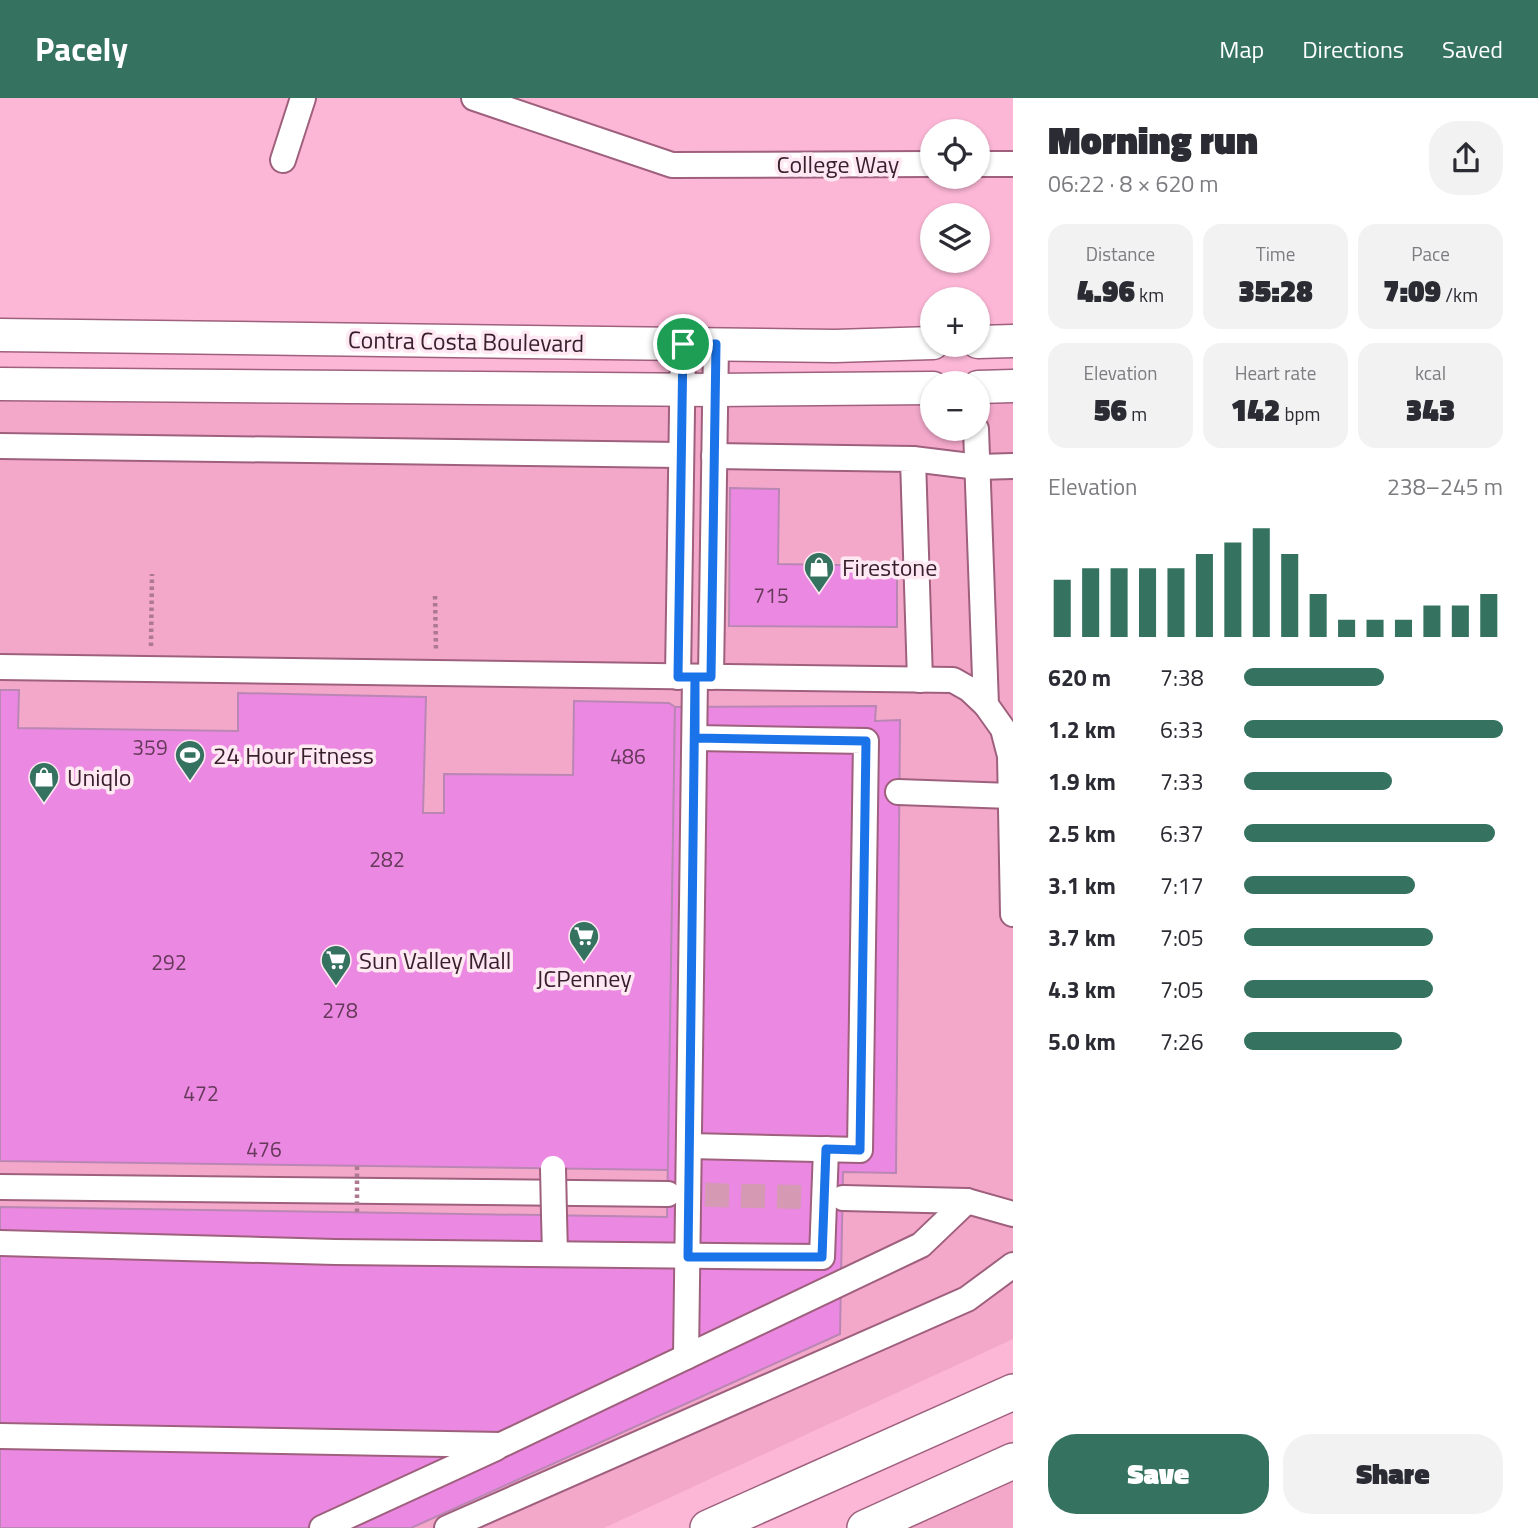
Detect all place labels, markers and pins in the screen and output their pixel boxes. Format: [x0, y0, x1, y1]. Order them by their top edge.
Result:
pin [653, 314, 713, 374]
place label: Firestone [842, 549, 937, 585]
shop icon: Firestone [802, 550, 836, 594]
place label: 24 Hour Fitness [213, 737, 374, 773]
sports icon: 24 Hour Fitness [173, 738, 207, 782]
place label: Uniqlo [67, 759, 131, 795]
shop icon: Uniqlo [27, 760, 61, 804]
supermarket icon: JCPenney [567, 919, 601, 963]
place label: Sun Valley Mall [359, 942, 511, 978]
supermarket icon: Sun Valley Mall [319, 943, 353, 987]
place label: JCPenney [536, 960, 632, 996]

